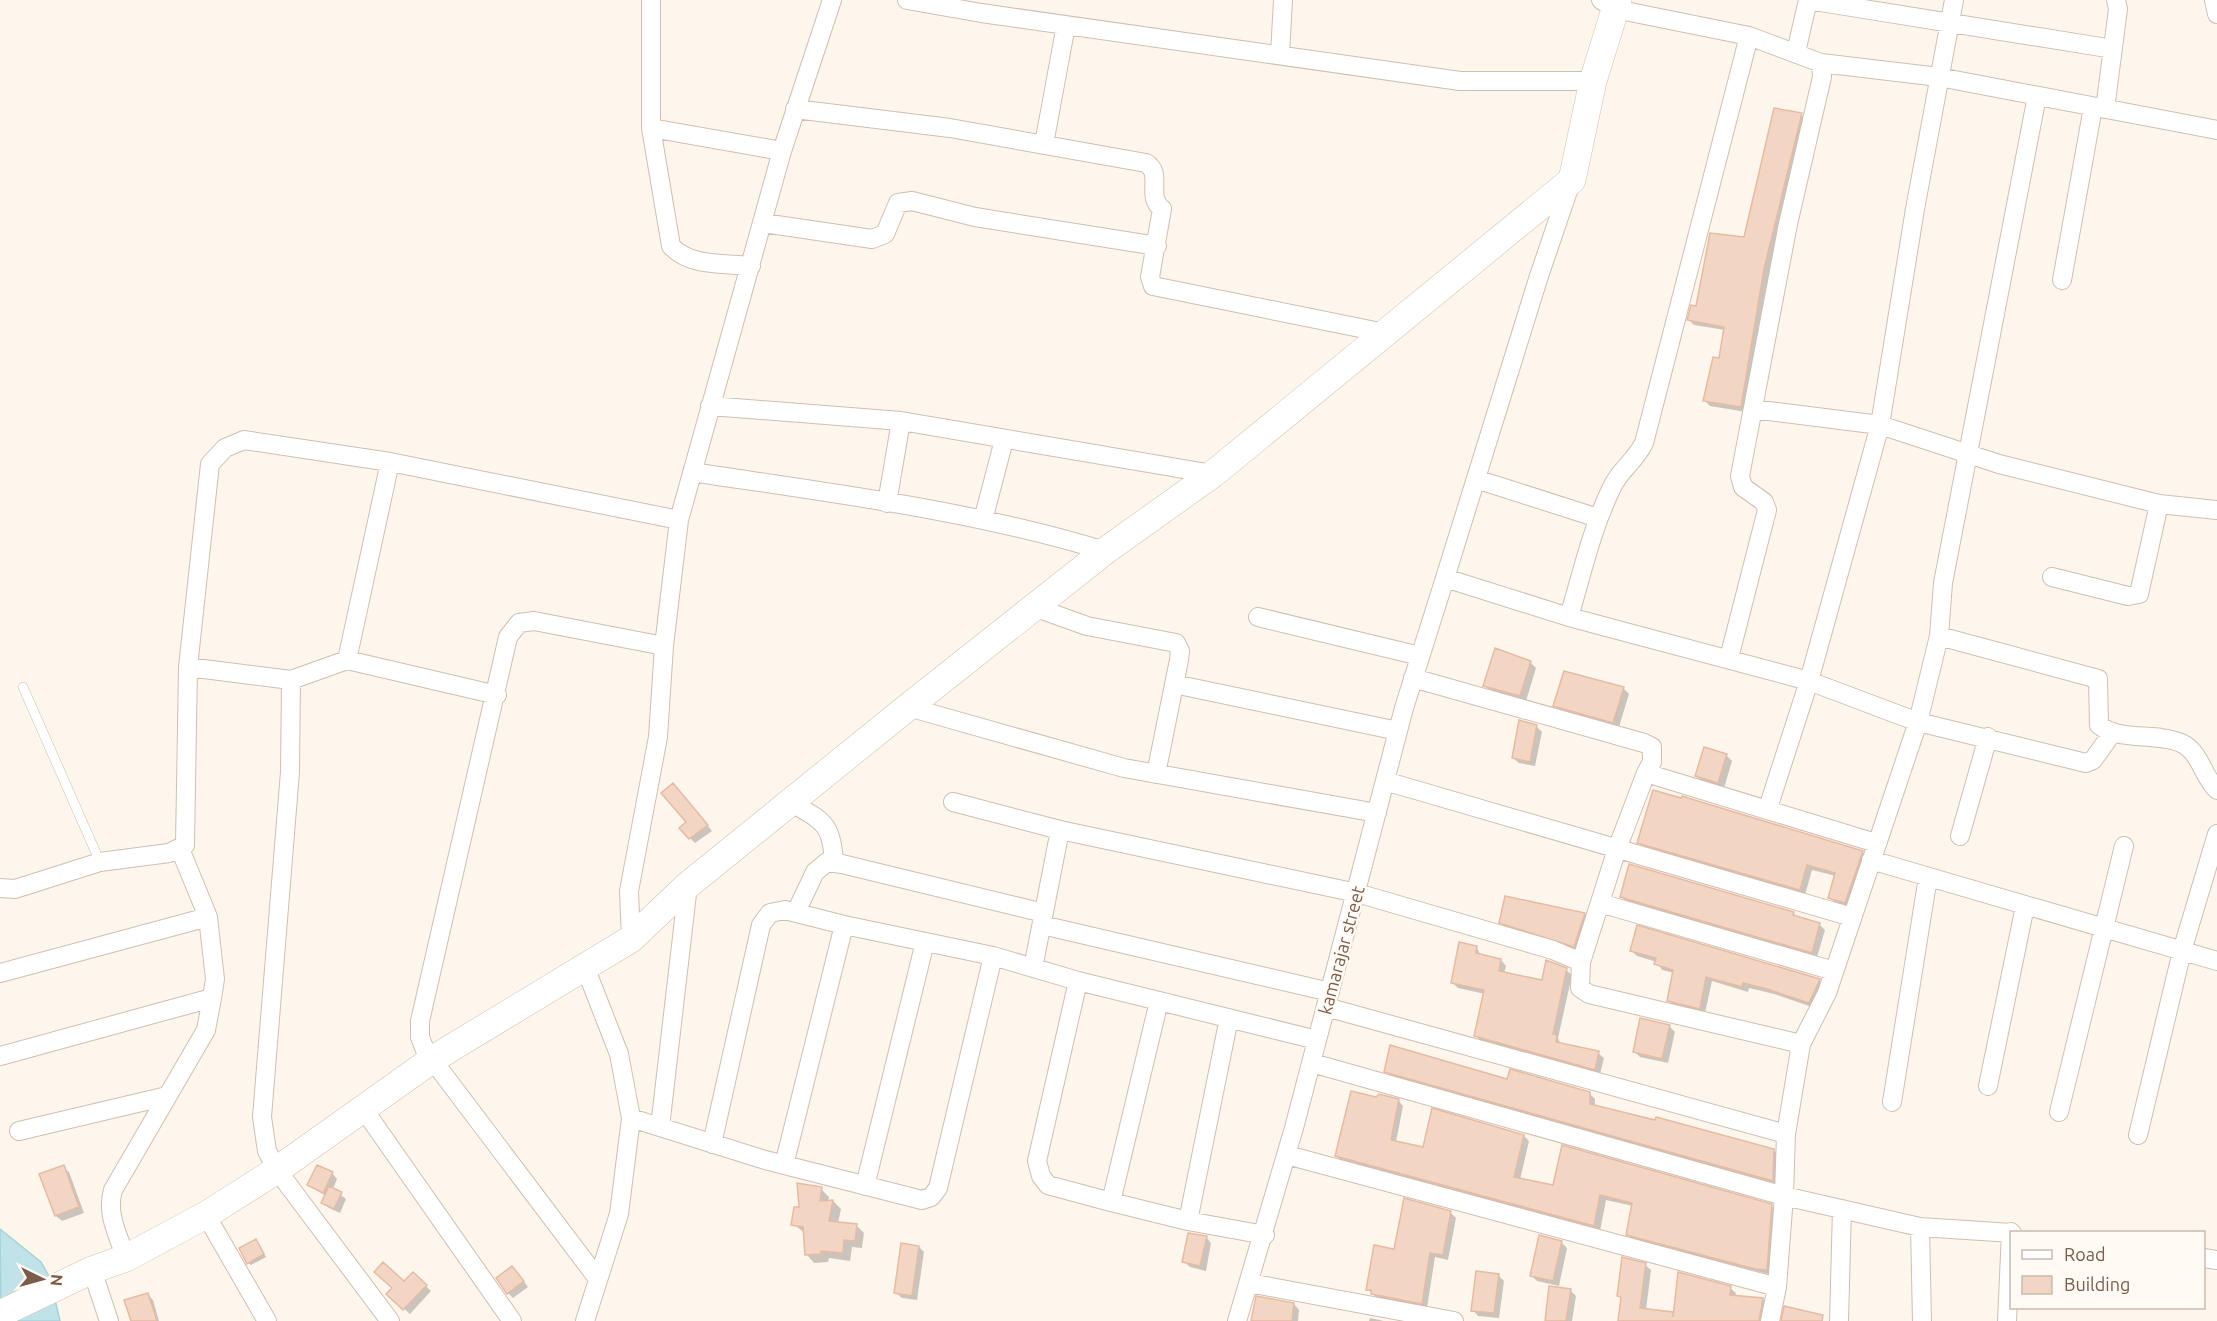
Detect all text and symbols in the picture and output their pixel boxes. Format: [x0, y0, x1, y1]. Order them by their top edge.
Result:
street label: kamarajar street [1314, 883, 1368, 1017]
legend [2010, 1231, 2205, 1309]
text: Road [2064, 1244, 2106, 1264]
north arrow [12, 1249, 72, 1309]
text: N [47, 1274, 66, 1287]
text: Building [2064, 1274, 2130, 1294]

